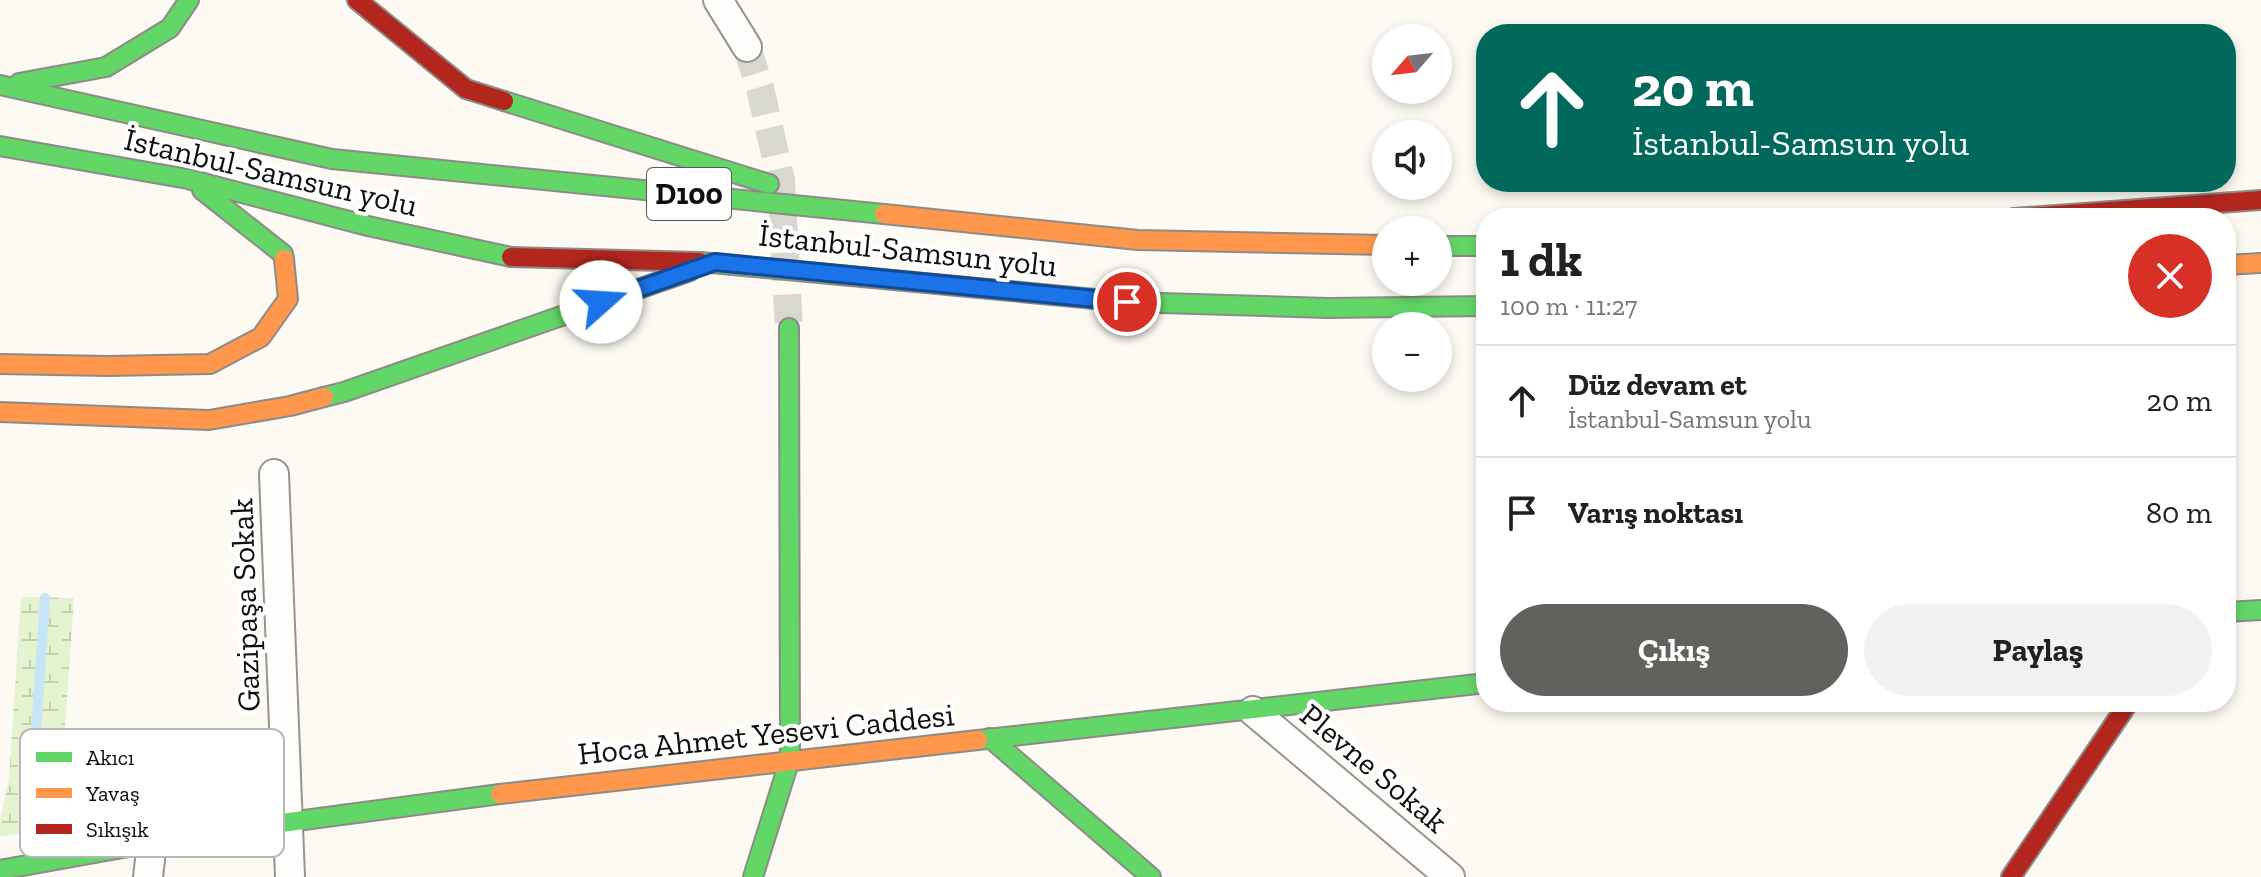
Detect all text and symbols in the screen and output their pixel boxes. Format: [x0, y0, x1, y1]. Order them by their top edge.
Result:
north arrow [1372, 24, 1452, 104]
map controls [1372, 24, 1452, 392]
text: 20 m [1632, 53, 1754, 120]
icon: ahead [1500, 56, 1604, 160]
street label: İstanbul-Samsun yolu [121, 120, 421, 224]
button: sound [1372, 120, 1452, 200]
text: İstanbul-Samsun yolu [1632, 121, 1969, 164]
road number: D100 [647, 168, 731, 220]
street label: İstanbul-Samsun yolu [757, 215, 1059, 285]
button: + [1372, 216, 1452, 296]
text: 1 dk [1500, 231, 1582, 288]
button: close [2128, 234, 2212, 318]
position arrow [559, 260, 643, 344]
pin [1093, 268, 1161, 336]
icon: arrive [1105, 280, 1149, 324]
text: 100 m · 11:27 [1500, 290, 1637, 322]
button: − [1372, 312, 1452, 392]
text: Düz devam et [1568, 367, 1747, 403]
icon: ahead [1500, 379, 1544, 423]
text: 20 m [2147, 383, 2212, 419]
text: İstanbul-Samsun yolu [1568, 403, 1812, 435]
icon: arrive [1500, 491, 1544, 535]
text: Varış noktası [1568, 495, 1743, 531]
text: 80 m [2146, 495, 2212, 531]
street label: Gazipaşa Sokak [222, 497, 268, 712]
button: Çıkış [1500, 604, 1848, 696]
button: Paylaş [1864, 604, 2212, 696]
street label: Hoca Ahmet Yesevi Caddesi [576, 695, 956, 773]
street label: Plevne Sokak [1293, 695, 1456, 841]
legend [20, 729, 284, 857]
text: Akıcı [86, 744, 134, 771]
text: Yavaş [85, 780, 140, 807]
text: Sıkışık [86, 816, 149, 843]

